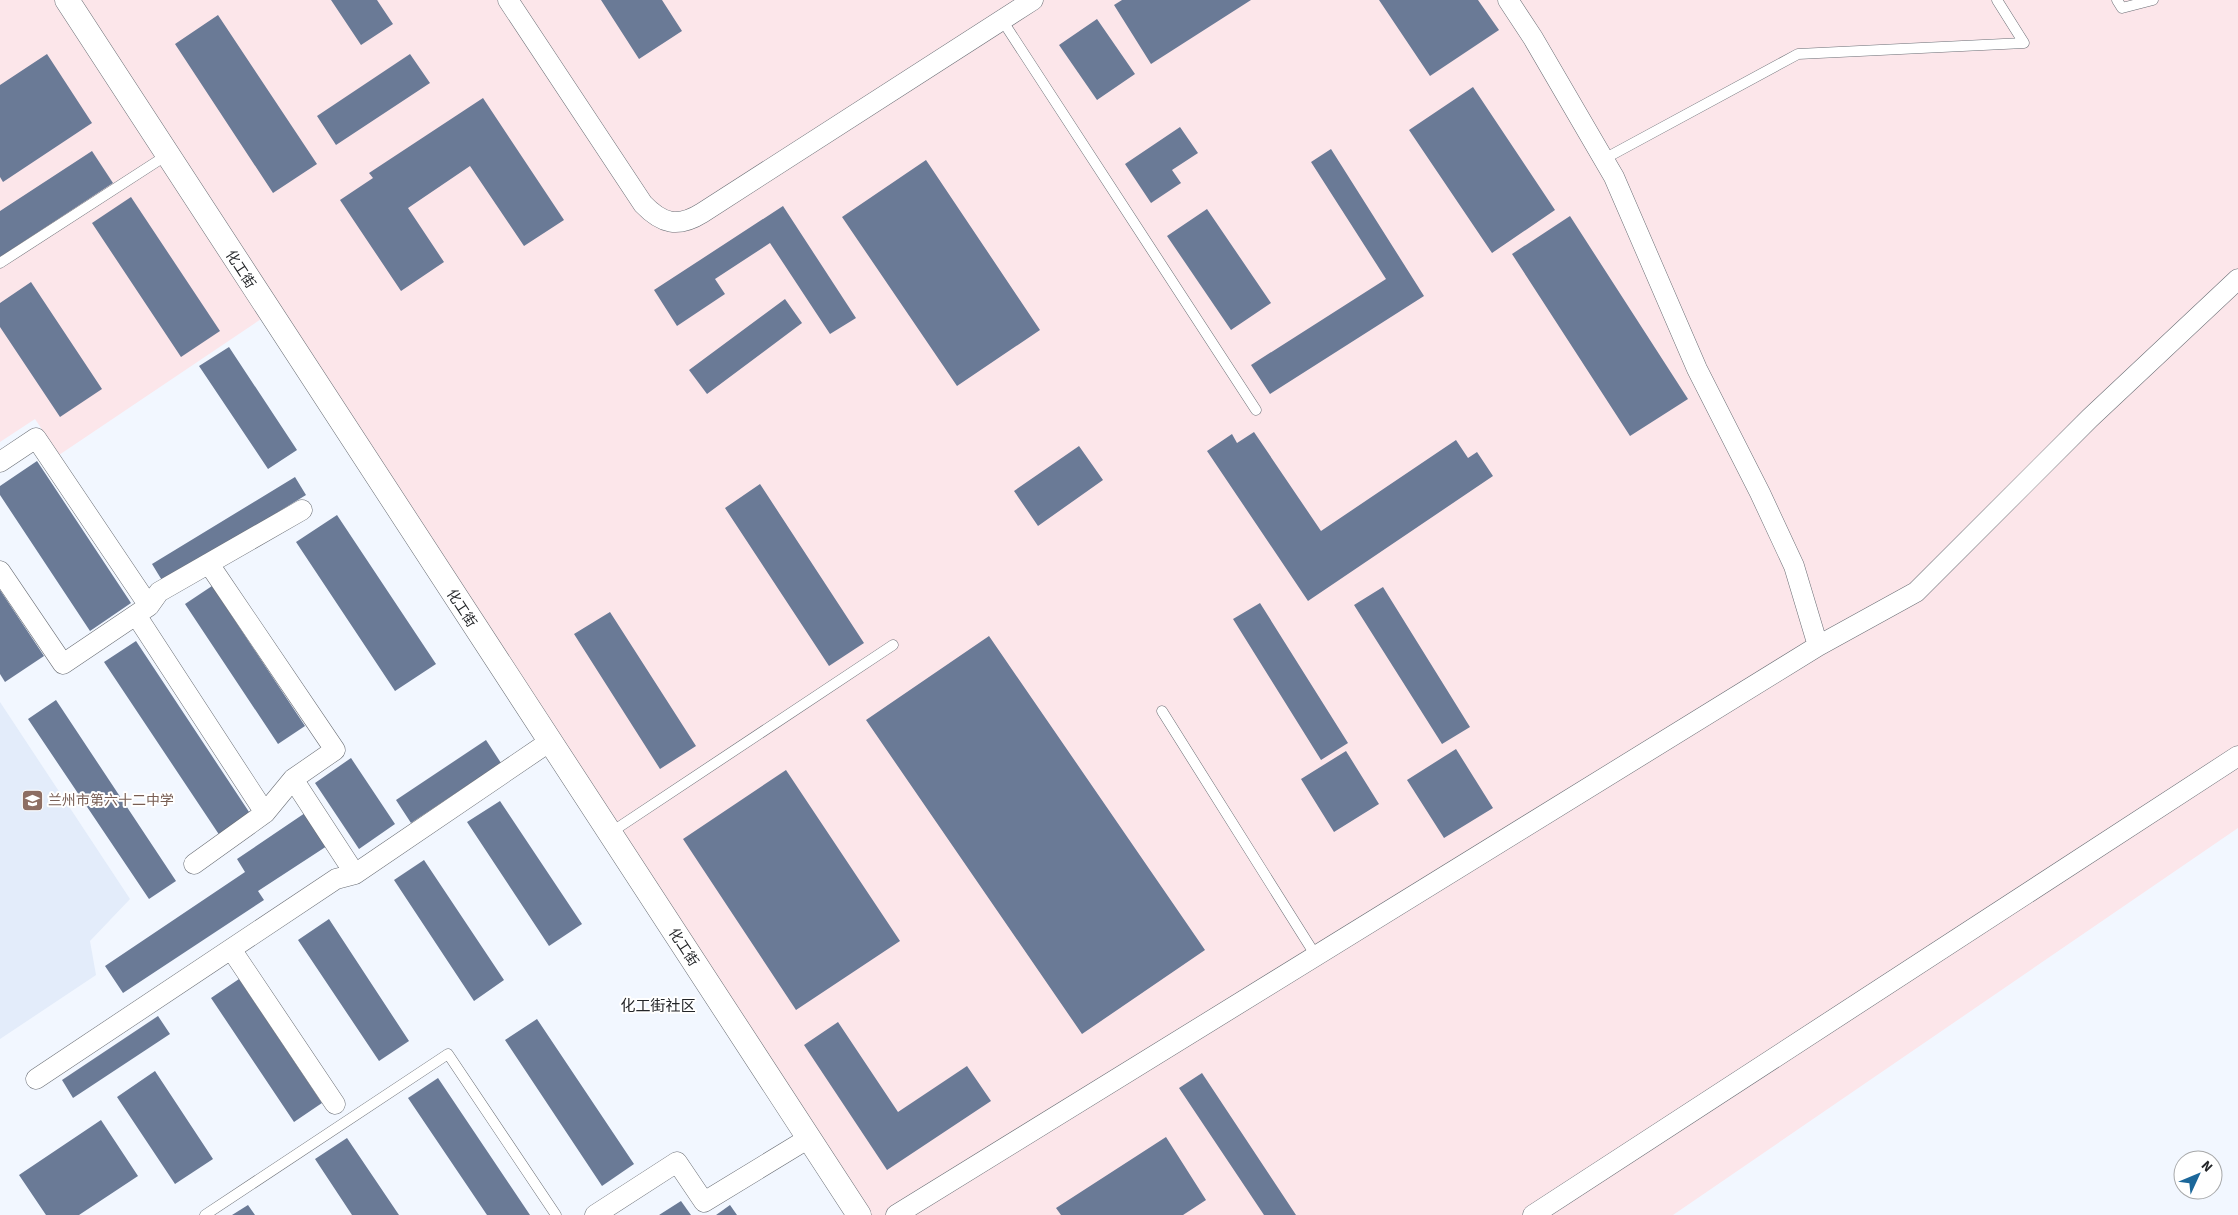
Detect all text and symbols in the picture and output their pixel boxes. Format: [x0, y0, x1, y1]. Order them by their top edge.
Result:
street label: 化工街 [220, 246, 260, 293]
street label: 化工街 [441, 585, 481, 632]
school or university icon: 兰州市第六十二中学 [20, 788, 44, 812]
place label: 兰州市第六十二中学 [48, 791, 174, 811]
street label: 化工街 [663, 924, 703, 971]
district label: 化工街社区 [620, 996, 696, 1017]
north arrow [2173, 1150, 2223, 1200]
text: N [2196, 1156, 2217, 1177]

